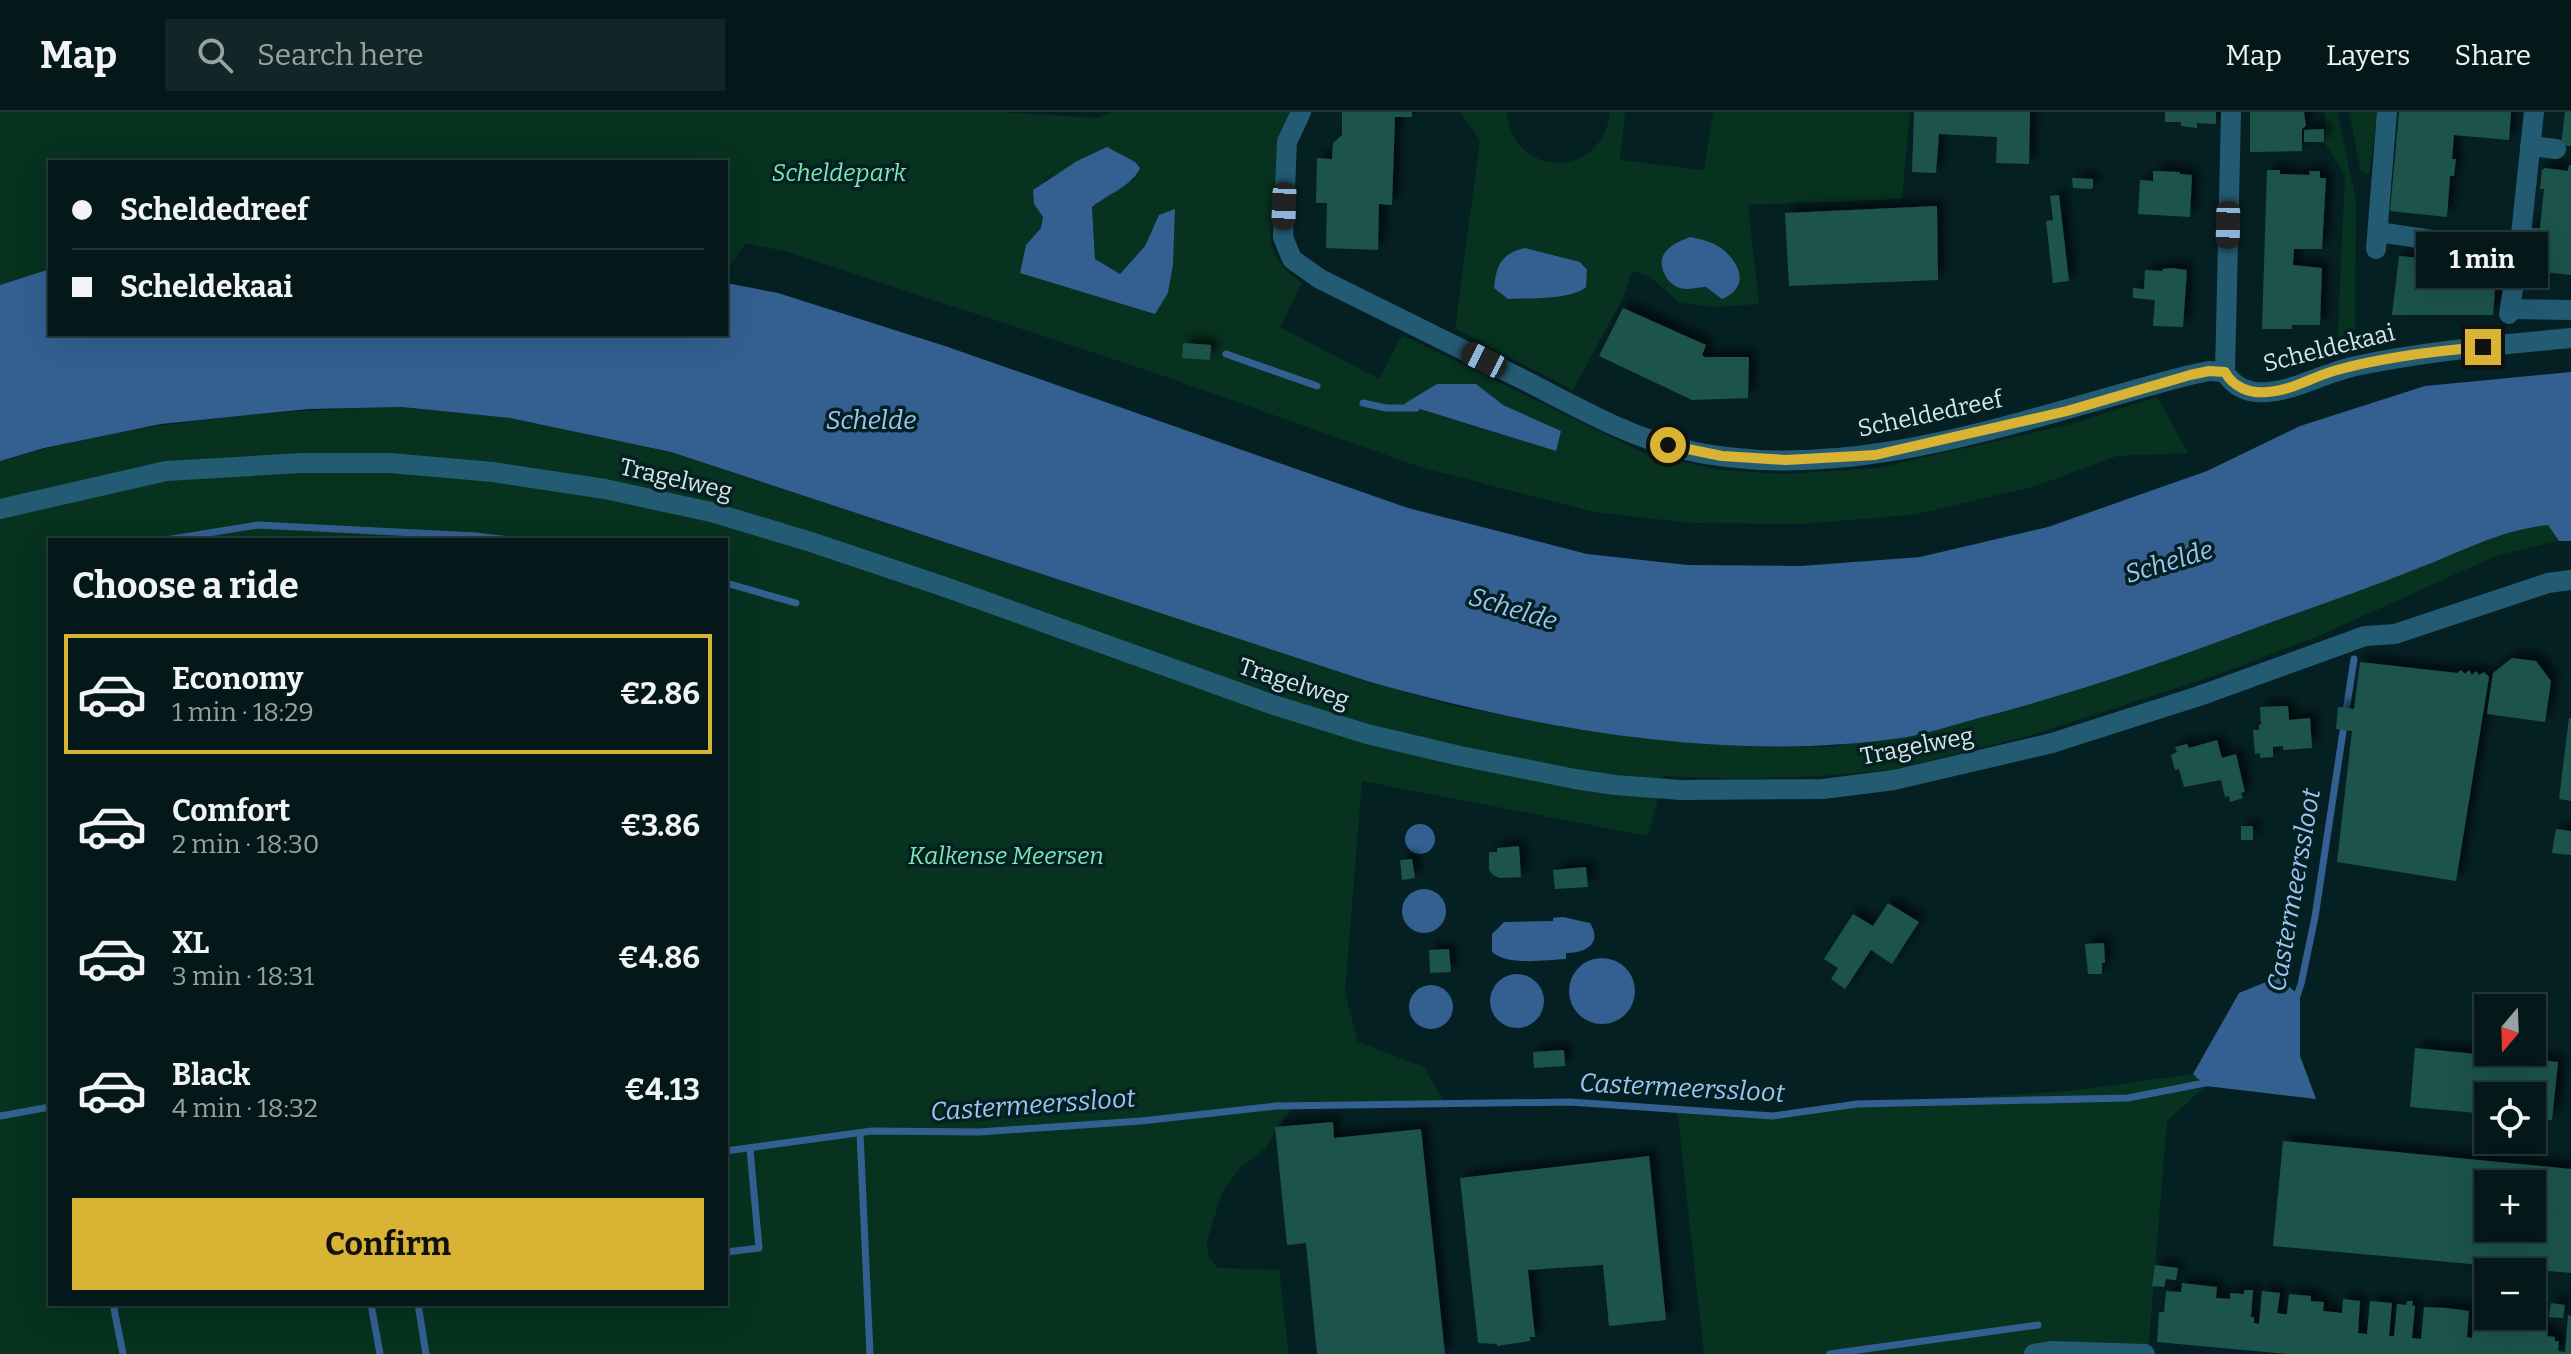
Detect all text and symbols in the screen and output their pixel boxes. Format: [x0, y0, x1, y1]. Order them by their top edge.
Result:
search box [165, 19, 725, 91]
text: Map [40, 32, 117, 78]
icon: search [193, 33, 237, 77]
text: Search here [257, 37, 424, 73]
text: Map [2225, 39, 2282, 72]
text: Layers [2326, 39, 2410, 72]
text: Share [2454, 39, 2531, 72]
park label: Scheldepark [772, 159, 907, 187]
car [1271, 182, 1297, 230]
text: Scheldedreef [120, 192, 308, 228]
car [2216, 201, 2240, 249]
callout: 1 min [2417, 231, 2549, 287]
text: 1 min [2449, 244, 2515, 275]
text: Scheldekaai [120, 269, 293, 305]
street label: Scheldekaai [2260, 318, 2398, 378]
route end [2465, 329, 2501, 365]
car [1457, 338, 1511, 382]
street label: Scheldedreef [1855, 385, 2006, 443]
water label: Schelde [826, 405, 916, 436]
route start [1650, 427, 1686, 463]
street label: Tragelweg [617, 452, 735, 506]
water label: Schelde [2121, 534, 2217, 590]
text: Choose a ride [72, 564, 299, 608]
water label: Schelde [1465, 581, 1561, 637]
street label: Tragelweg [1235, 652, 1353, 714]
icon: car [76, 658, 148, 730]
text: Economy [172, 661, 303, 697]
text: €2.86 [620, 676, 700, 712]
text: 1 min · 18:29 [172, 697, 314, 728]
street label: Tragelweg [1858, 721, 1976, 771]
water label: Castermeerssloot [2261, 785, 2327, 994]
icon: car [76, 790, 148, 862]
text: Comfort [172, 793, 290, 829]
text: €3.86 [620, 808, 700, 844]
text: 2 min · 18:30 [172, 829, 319, 860]
park label: Kalkense Meersen [908, 842, 1104, 870]
icon: car [76, 922, 148, 994]
text: XL [172, 925, 209, 961]
text: €4.86 [618, 940, 700, 976]
text: 3 min · 18:31 [172, 961, 314, 992]
north arrow [2474, 994, 2546, 1066]
map controls [2474, 994, 2546, 1330]
icon: car [76, 1054, 148, 1126]
text: Black [172, 1057, 250, 1093]
water label: Castermeerssloot [1579, 1067, 1786, 1109]
text: €4.13 [624, 1072, 700, 1108]
water label: Castermeerssloot [929, 1082, 1137, 1128]
button: locate [2474, 1082, 2546, 1154]
text: 4 min · 18:32 [172, 1093, 318, 1124]
button: + [2474, 1170, 2546, 1242]
button: Confirm [72, 1198, 704, 1290]
button: − [2474, 1258, 2546, 1330]

